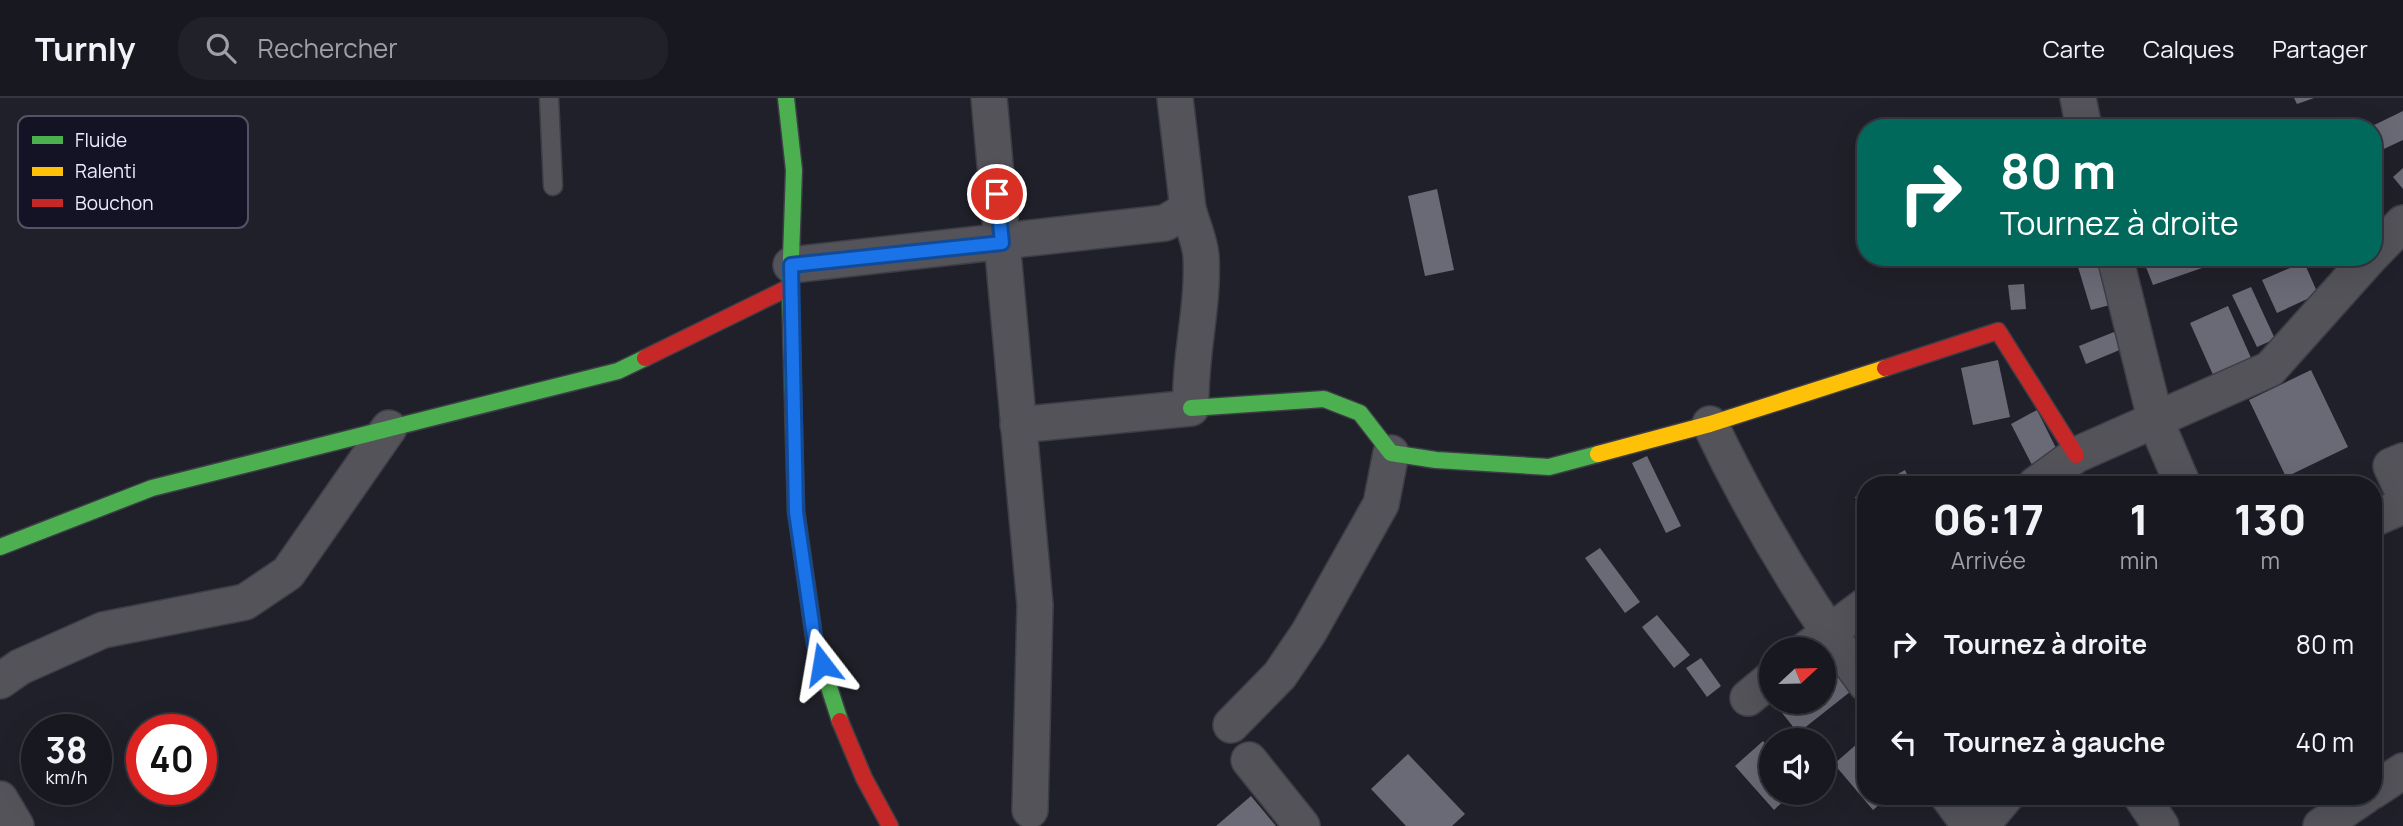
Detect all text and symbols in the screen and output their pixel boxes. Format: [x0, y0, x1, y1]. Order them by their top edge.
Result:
search box [178, 17, 668, 80]
text: Turnly [35, 26, 136, 71]
icon: search [202, 29, 240, 67]
text: Rechercher [258, 30, 398, 66]
text: Carte [2043, 32, 2105, 65]
text: Calques [2143, 32, 2234, 65]
text: Partager [2272, 32, 2368, 65]
legend [18, 116, 248, 228]
text: Fluide [75, 127, 127, 153]
text: 80 m [2000, 137, 2116, 204]
icon: right [1885, 147, 1976, 238]
text: Ralenti [75, 158, 136, 184]
pin [967, 164, 1027, 224]
icon: arrive [978, 175, 1016, 213]
text: Bouchon [75, 190, 154, 216]
text: Tournez à droite [2000, 201, 2239, 245]
text: 06:17 [1933, 490, 2044, 548]
text: 1 [2130, 490, 2149, 548]
text: 130 [2234, 490, 2306, 548]
text: Arrivée [1951, 544, 2026, 576]
text: min [2120, 544, 2158, 576]
text: m [2260, 544, 2280, 576]
icon: right [1885, 625, 1923, 663]
text: Tournez à droite [1944, 626, 2147, 662]
text: 80 m [2296, 626, 2354, 662]
position arrow [785, 627, 859, 701]
north arrow [1759, 637, 1836, 714]
map controls [1759, 637, 1836, 805]
speed limit sign: 40 [126, 714, 217, 805]
icon: left [1885, 723, 1923, 761]
text: Tournez à gauche [1944, 724, 2165, 760]
text: 40 m [2296, 724, 2354, 760]
text: 38 [46, 726, 87, 774]
button: sound [1759, 728, 1836, 805]
text: km/h [46, 765, 87, 789]

